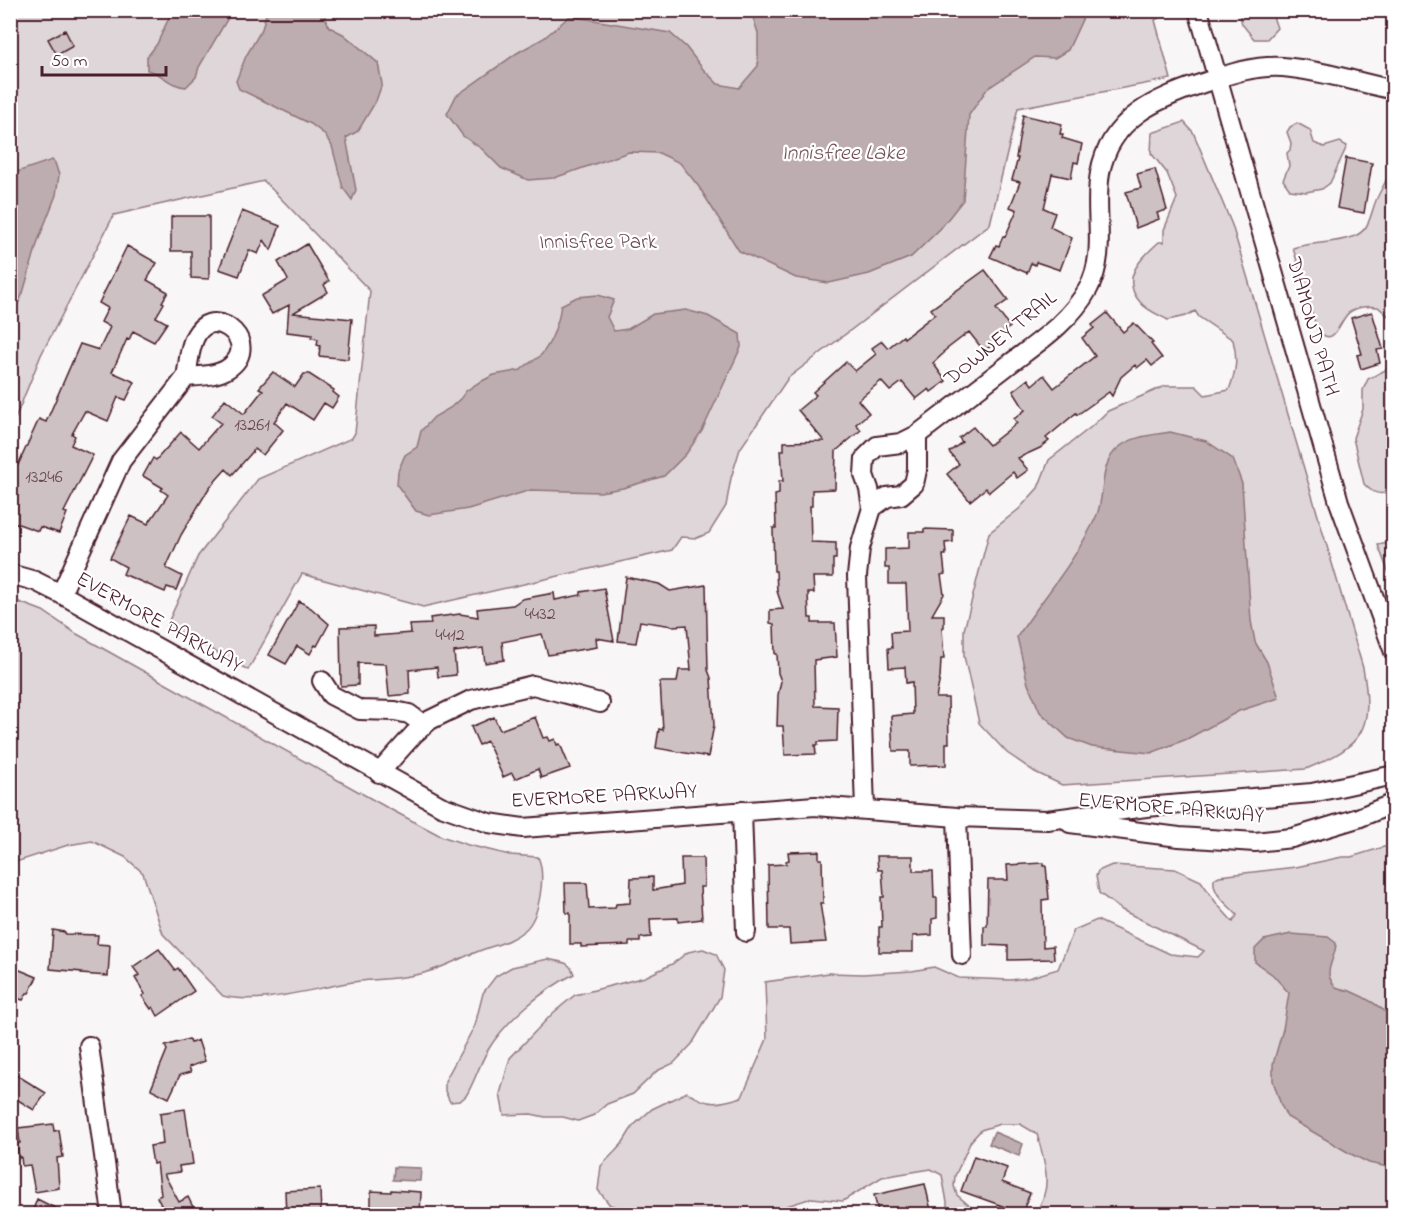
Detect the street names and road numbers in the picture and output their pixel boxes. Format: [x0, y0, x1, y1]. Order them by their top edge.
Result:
street label: DIAMOND PATH [1278, 253, 1346, 400]
street label: DOWNEY TRAIL [938, 284, 1064, 394]
street label: EVERMORE PARKWAY [70, 565, 248, 681]
street label: EVERMORE PARKWAY [510, 777, 698, 817]
street label: EVERMORE PARKWAY [1077, 786, 1265, 832]

